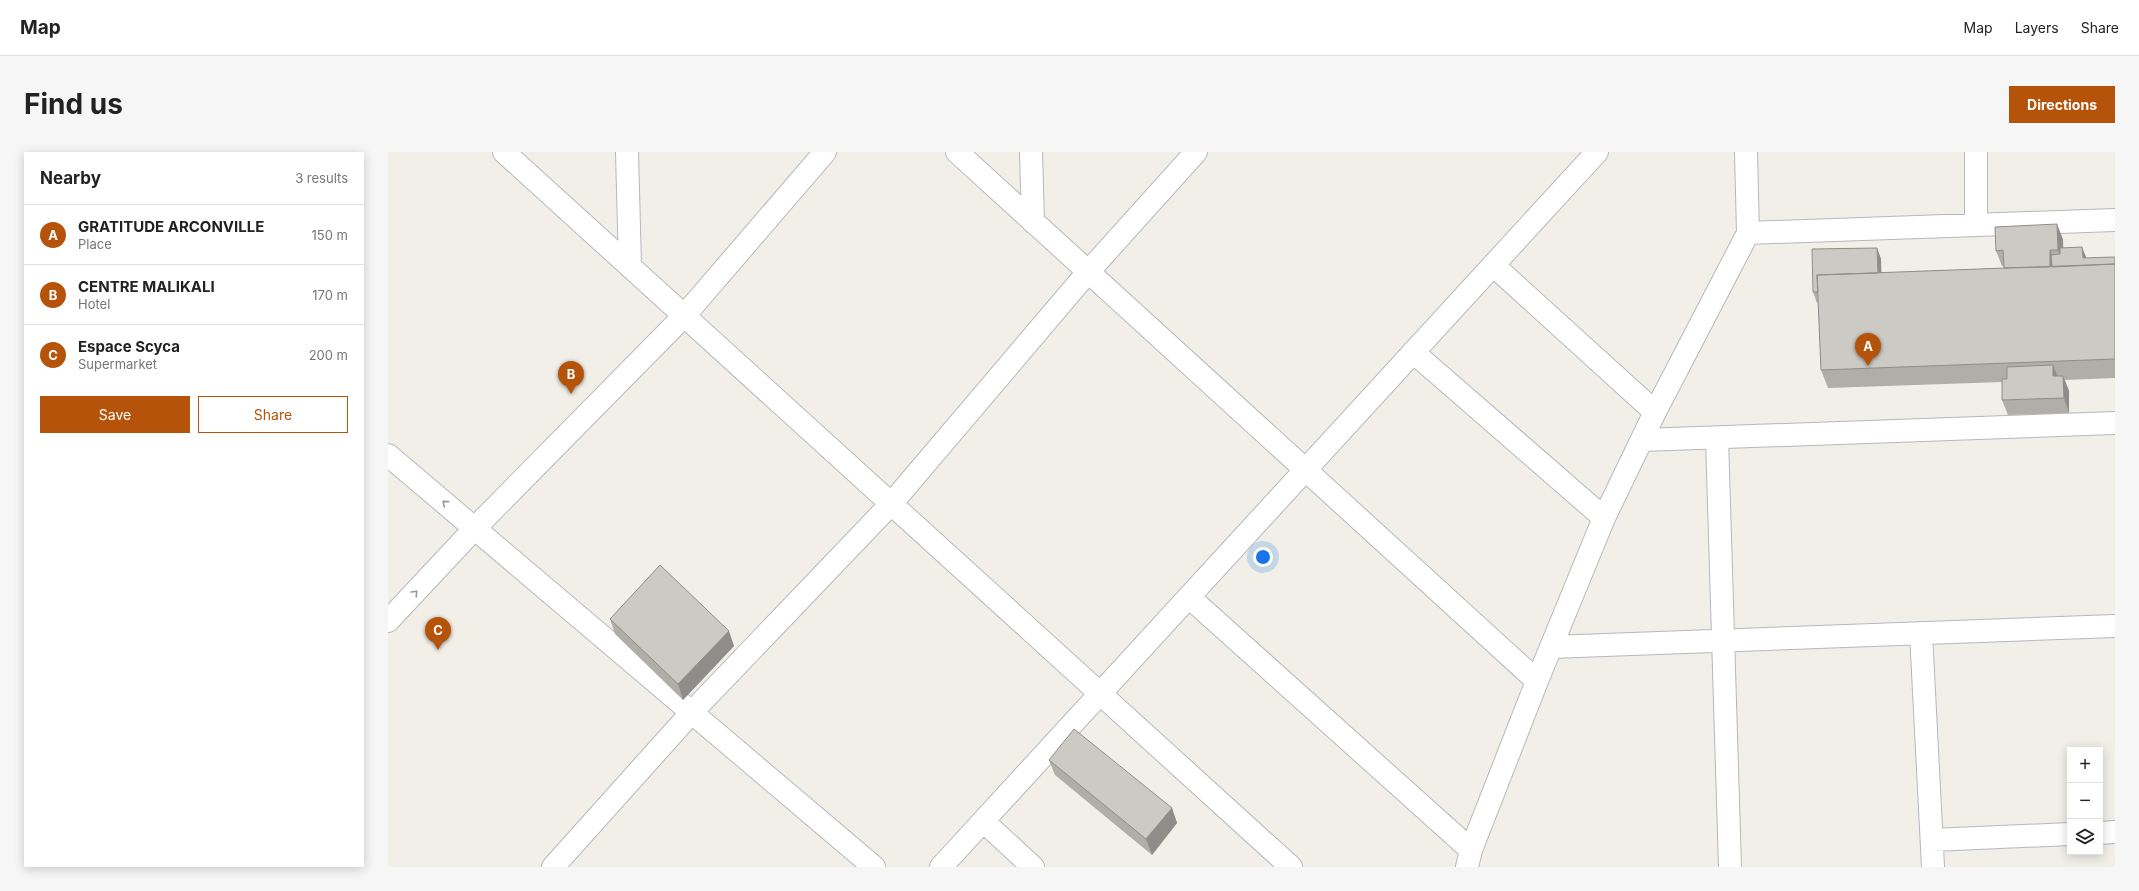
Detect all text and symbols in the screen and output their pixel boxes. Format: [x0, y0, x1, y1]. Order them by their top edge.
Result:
text: Map [20, 16, 61, 39]
text: Map [1964, 19, 1993, 36]
text: Layers [2015, 19, 2059, 36]
text: Share [2081, 19, 2119, 36]
button: Directions [2009, 86, 2115, 123]
text: Find us [24, 87, 123, 121]
text: Nearby [40, 168, 101, 188]
text: 3 results [295, 170, 348, 186]
text: GRATITUDE ARCONVILLE [78, 217, 264, 236]
text: A [48, 227, 58, 243]
text: 150 m [312, 227, 348, 243]
text: Place [78, 236, 112, 252]
text: CENTRE MALIKALI [78, 277, 215, 296]
text: B [49, 287, 57, 303]
text: 170 m [312, 287, 348, 303]
text: Hotel [78, 296, 110, 312]
pin: A [1855, 333, 1881, 366]
text: Espace Scyca [78, 337, 180, 356]
text: C [48, 347, 58, 363]
text: 200 m [309, 347, 348, 363]
text: Supermarket [78, 356, 157, 372]
pin: B [558, 361, 584, 394]
button: Save [40, 396, 190, 433]
button: Share [198, 396, 348, 433]
one-way arrow [443, 501, 450, 508]
your location [1253, 547, 1273, 567]
one-way arrow [410, 590, 417, 598]
pin: C [425, 617, 451, 650]
map controls [2067, 747, 2103, 855]
button: + [2067, 747, 2103, 783]
button: − [2067, 783, 2103, 819]
button: layers [2067, 819, 2103, 855]

